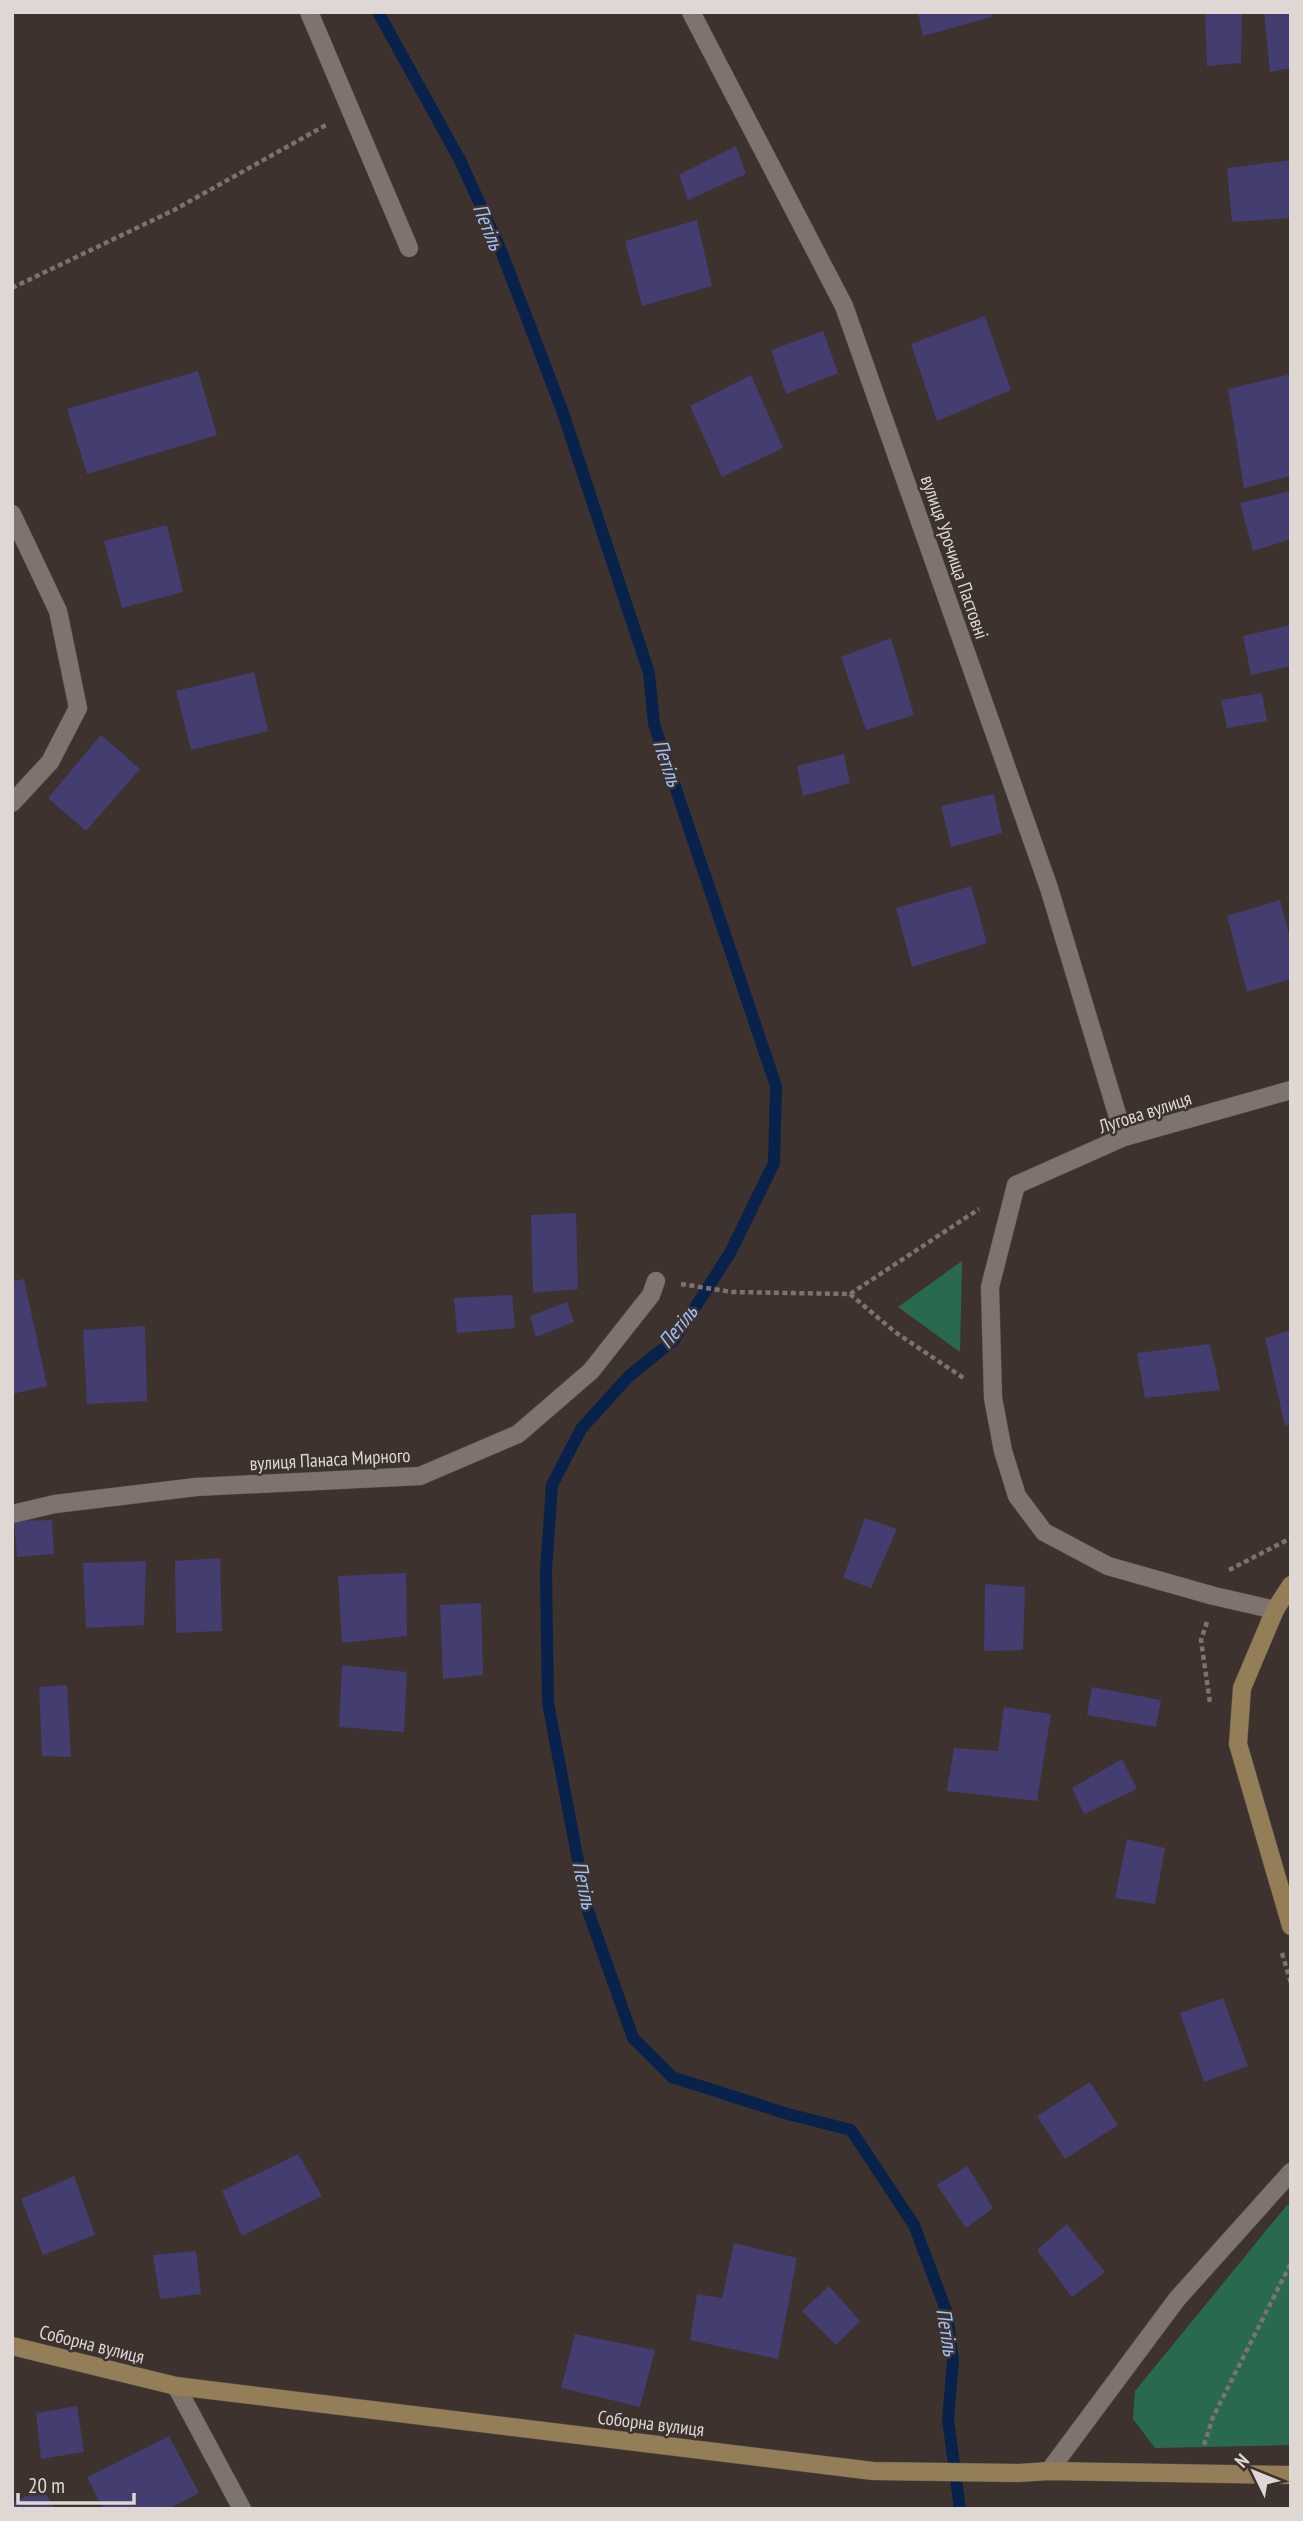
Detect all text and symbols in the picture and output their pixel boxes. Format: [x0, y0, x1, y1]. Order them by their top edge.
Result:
water label: Петіль [467, 200, 510, 255]
street label: вулиця Урочища Пастовні [916, 472, 994, 642]
water label: Петіль [647, 736, 688, 791]
street label: Лугова вулиця [1095, 1086, 1194, 1139]
water label: Петіль [652, 1299, 704, 1354]
street label: вулиця Панаса Мирного [249, 1443, 411, 1475]
water label: Петіль [566, 1859, 603, 1912]
water label: Петіль [930, 2306, 965, 2359]
street label: Соборна вулиця [37, 2319, 147, 2369]
street label: Соборна вулиця [596, 2405, 706, 2441]
north arrow [1219, 2437, 1289, 2507]
text: N [1229, 2448, 1254, 2472]
scale bar [18, 2462, 133, 2506]
text: 20 m [28, 2472, 65, 2499]

